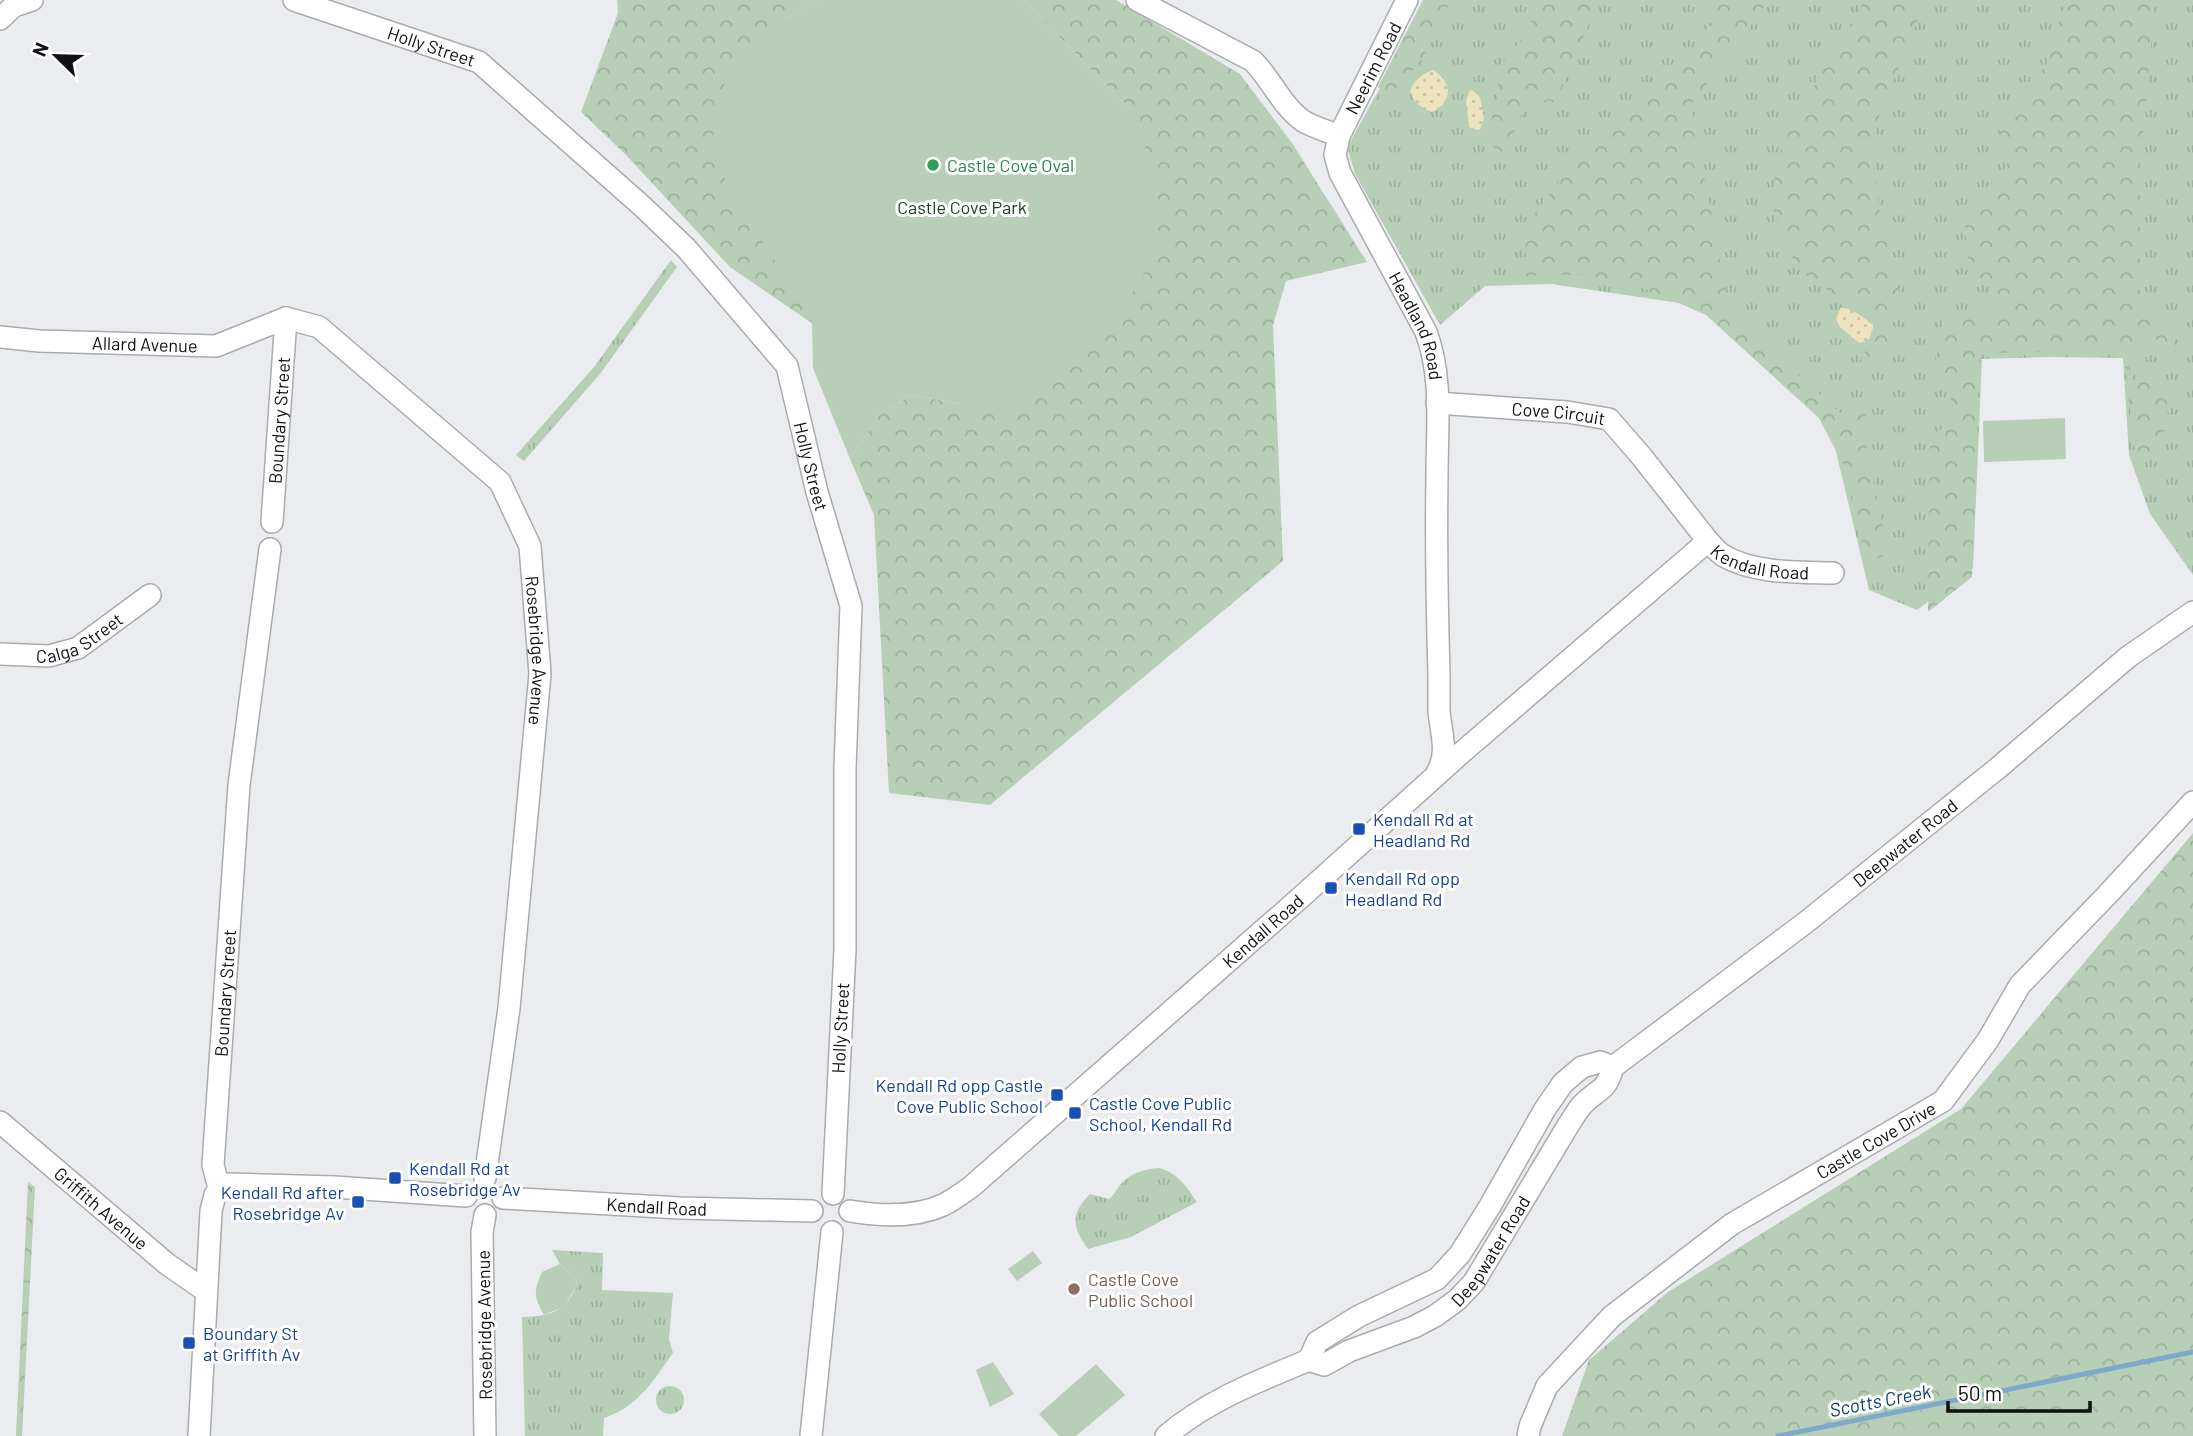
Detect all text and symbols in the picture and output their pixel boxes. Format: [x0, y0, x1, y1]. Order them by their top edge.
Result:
street label: Neerim Road [1340, 18, 1406, 118]
north arrow [21, 21, 91, 91]
street label: Holly Street [385, 21, 478, 71]
text: N [27, 39, 53, 59]
place label: Castle Cove Oval [947, 154, 1074, 176]
marker: Castle Cove Oval [925, 157, 941, 173]
park label: Castle Cove Park [897, 196, 1027, 218]
street label: Headland Road [1384, 268, 1448, 381]
street label: Allard Avenue [92, 332, 198, 356]
street label: Boundary Street [264, 356, 294, 485]
street label: Cove Circuit [1511, 397, 1607, 429]
street label: Holly Street [790, 420, 833, 514]
street label: Kendall Road [1706, 540, 1809, 584]
street label: Rosebridge Avenue [521, 575, 551, 726]
street label: Calga Street [36, 608, 127, 667]
street label: Deepwater Road [1848, 794, 1962, 891]
place label: Kendall Rd at Headland Rd [1373, 808, 1474, 851]
marker: Kendall Rd at Headland Rd [1351, 821, 1367, 837]
place label: Kendall Rd opp Headland Rd [1345, 867, 1460, 910]
marker: Kendall Rd opp Headland Rd [1323, 880, 1339, 896]
street label: Kendall Road [1218, 889, 1308, 972]
street label: Boundary Street [209, 929, 240, 1057]
street label: Holly Street [827, 982, 853, 1074]
place label: Kendall Rd opp Castle Cove Public School [876, 1074, 1043, 1117]
marker: Kendall Rd opp Castle Cove Public School [1049, 1087, 1065, 1103]
place label: Castle Cove Public School, Kendall Rd [1089, 1092, 1232, 1135]
street label: Castle Cove Drive [1812, 1097, 1940, 1183]
marker: Castle Cove Public School, Kendall Rd [1067, 1105, 1083, 1121]
place label: Kendall Rd at Rosebridge Av [409, 1157, 521, 1200]
street label: Griffith Avenue [50, 1162, 153, 1254]
marker: Kendall Rd at Rosebridge Av [387, 1170, 403, 1186]
place label: Kendall Rd after Rosebridge Av [221, 1181, 344, 1224]
street label: Deepwater Road [1446, 1192, 1534, 1311]
street label: Kendall Road [606, 1193, 707, 1220]
marker: Kendall Rd after Rosebridge Av [350, 1194, 366, 1210]
street label: Rosebridge Avenue [472, 1250, 496, 1400]
place label: Castle Cove Public School [1088, 1268, 1193, 1311]
marker: Castle Cove Public School [1066, 1281, 1082, 1297]
place label: Boundary St at Griffith Av [203, 1322, 301, 1365]
marker: Boundary St at Griffith Av [181, 1335, 197, 1351]
scale bar [1948, 1370, 2090, 1414]
water label: Scotts Creek [1827, 1379, 1933, 1421]
text: 50 m [1958, 1380, 2002, 1405]

